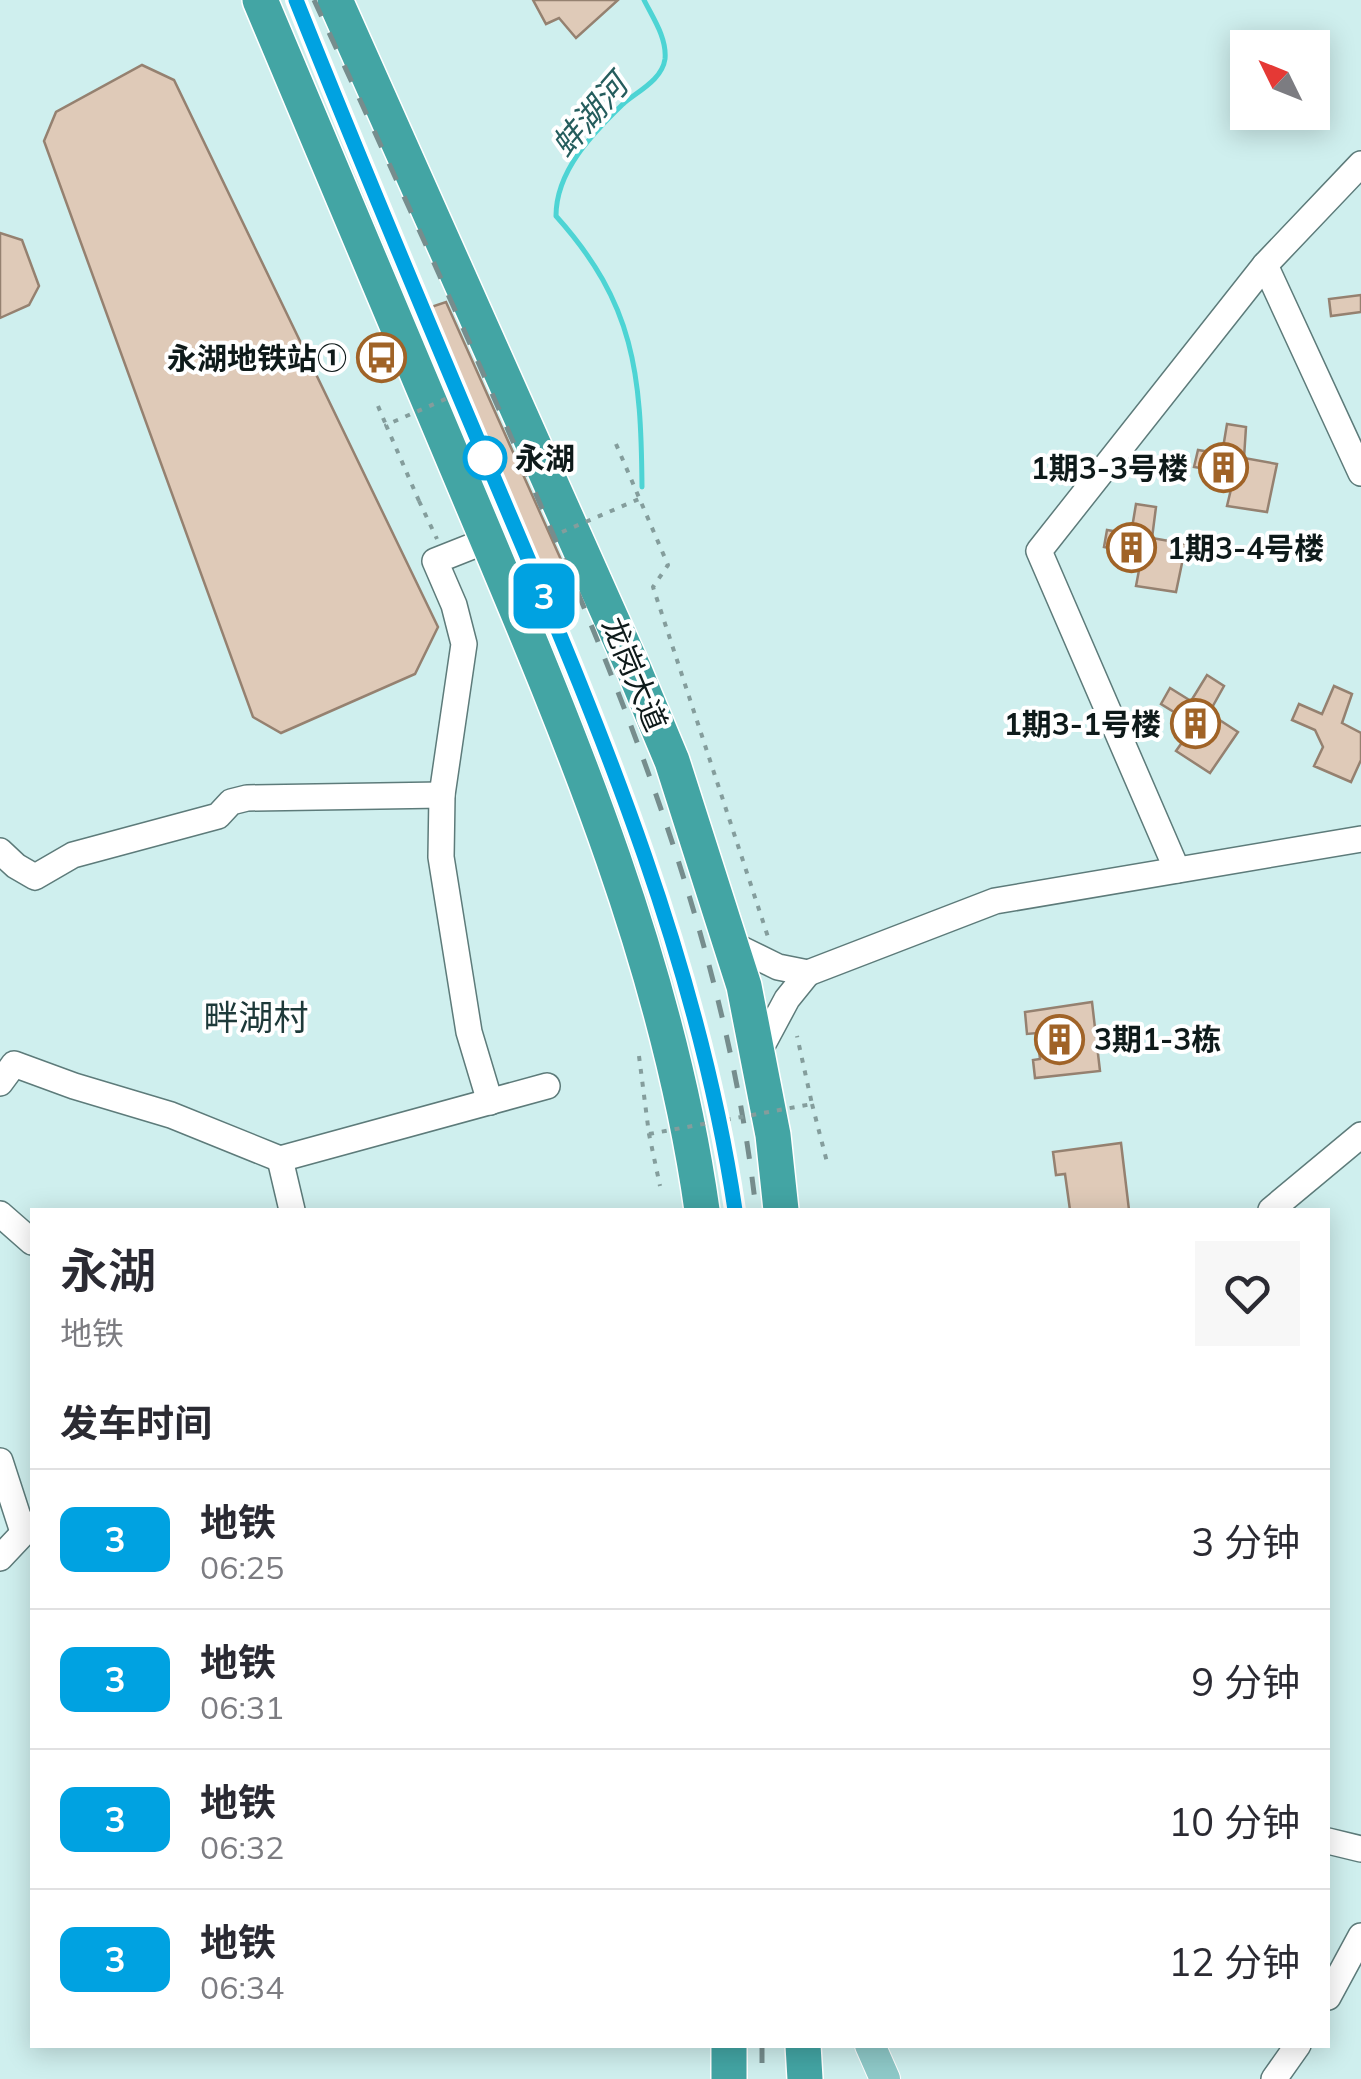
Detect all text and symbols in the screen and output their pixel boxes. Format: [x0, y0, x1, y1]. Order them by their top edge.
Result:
north arrow [1230, 30, 1330, 130]
map controls [1230, 30, 1330, 130]
water label: 蚌湖河 [542, 61, 640, 164]
bus stop icon: 永湖地铁站① [356, 332, 408, 384]
place label: 永湖地铁站① [167, 339, 347, 377]
marker: 永湖 [464, 437, 506, 479]
place label: 永湖 [515, 439, 575, 477]
building icon: 1期3-3号楼 [1197, 442, 1249, 494]
place label: 1期3-3号楼 [1031, 449, 1188, 487]
building icon: 1期3-4号楼 [1106, 522, 1158, 574]
place label: 1期3-4号楼 [1167, 529, 1324, 567]
line badge: 3 [512, 564, 576, 628]
text: 3 [533, 574, 555, 618]
street label: 龙岗大道 [594, 611, 676, 737]
building icon: 1期3-1号楼 [1170, 698, 1222, 750]
place label: 1期3-1号楼 [1004, 705, 1161, 743]
district label: 畔湖村 [203, 995, 309, 1039]
building icon: 3期1-3栋 [1033, 1013, 1085, 1065]
place label: 3期1-3栋 [1094, 1020, 1221, 1058]
text: 永湖 [60, 1240, 156, 1300]
button: heart [1195, 1241, 1300, 1346]
text: 地铁 [60, 1313, 124, 1353]
text: 发车时间 [60, 1399, 212, 1447]
text: 地铁 [200, 1498, 276, 1546]
text: 3 [104, 1517, 126, 1561]
text: 3 分钟 [1191, 1518, 1300, 1566]
text: 06:25 [200, 1547, 284, 1587]
text: 地铁 [200, 1638, 276, 1686]
text: 3 [104, 1657, 126, 1701]
text: 9 分钟 [1191, 1658, 1300, 1706]
text: 06:31 [200, 1687, 284, 1727]
text: 地铁 [200, 1778, 276, 1826]
text: 3 [104, 1797, 126, 1841]
text: 10 分钟 [1168, 1798, 1300, 1846]
text: 06:32 [200, 1827, 284, 1867]
text: 地铁 [200, 1918, 276, 1966]
text: 3 [104, 1937, 126, 1981]
text: 12 分钟 [1168, 1938, 1300, 1986]
text: 06:34 [200, 1967, 284, 2007]

